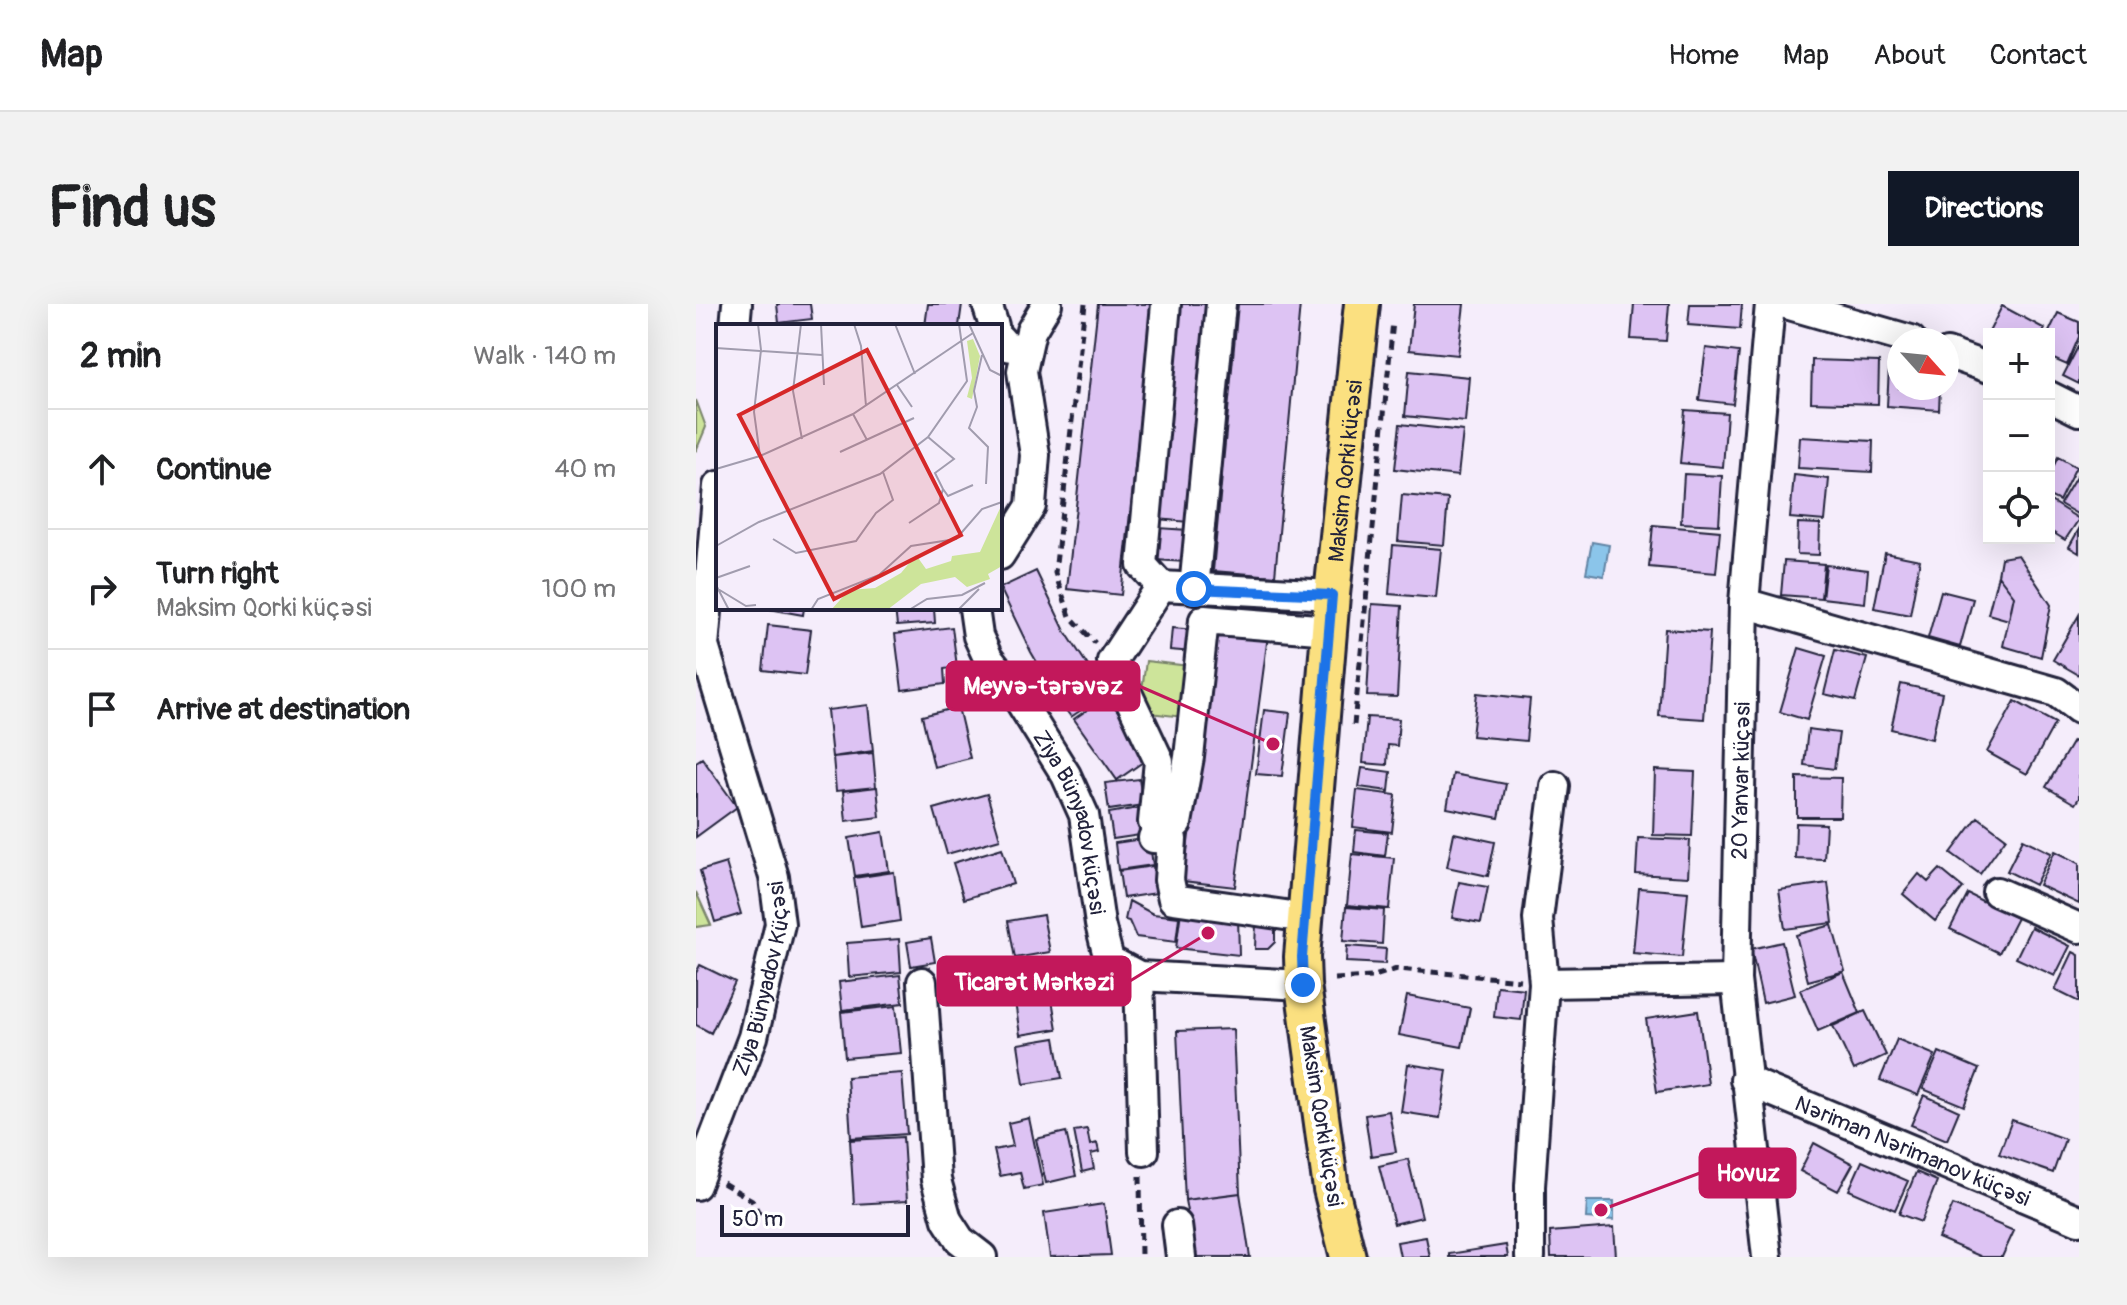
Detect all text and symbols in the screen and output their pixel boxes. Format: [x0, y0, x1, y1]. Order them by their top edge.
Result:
text: Map [40, 31, 103, 79]
text: Home [1668, 38, 1739, 73]
text: Map [1783, 38, 1829, 73]
text: About [1873, 38, 1946, 73]
text: Contact [1990, 38, 2087, 73]
button: Directions [1888, 171, 2079, 246]
text: Find us [48, 174, 216, 243]
inset map [716, 324, 1002, 610]
north arrow [1887, 328, 1959, 400]
map controls [1983, 328, 2055, 544]
button: + [1983, 328, 2055, 400]
text: 2 min [80, 335, 162, 378]
text: Walk · 140 m [473, 340, 616, 372]
street label: Maksim Qorki küçəsi [1322, 379, 1369, 563]
button: − [1983, 400, 2055, 472]
icon: ahead [80, 447, 124, 491]
text: Continue [156, 451, 271, 488]
text: 40 m [554, 453, 616, 485]
button: locate [1983, 472, 2055, 544]
text: Turn right [156, 555, 279, 592]
icon: right [80, 567, 124, 611]
route start [1176, 571, 1212, 607]
text: 100 m [542, 573, 616, 605]
text: Maksim Qorki küçəsi [156, 592, 372, 624]
callout: Meyvə-tərəvəz [947, 662, 1139, 710]
text: Meyvə-tərəvəz [963, 672, 1123, 701]
icon: arrive [80, 687, 124, 731]
text: Arrive at destination [156, 691, 410, 728]
street label: 20 Yanvar küçəsi [1726, 702, 1757, 860]
street label: Ziya Bünyadov küçəsi [1026, 725, 1111, 916]
street label: Ziya Bünyadov Küçəsi [726, 880, 796, 1080]
callout: Ticarət Mərkəzi [938, 957, 1130, 1005]
route end [1285, 967, 1321, 1003]
text: Ticarət Mərkəzi [953, 968, 1114, 997]
street label: Maksim Qorki küçəsi [1293, 1024, 1349, 1209]
street label: Nəriman Nərimanov küçəsi [1791, 1090, 2034, 1213]
callout: Hovuz [1700, 1149, 1795, 1197]
text: Hovuz [1716, 1159, 1780, 1188]
scale bar [720, 1201, 910, 1237]
text: 50 m [732, 1205, 783, 1233]

